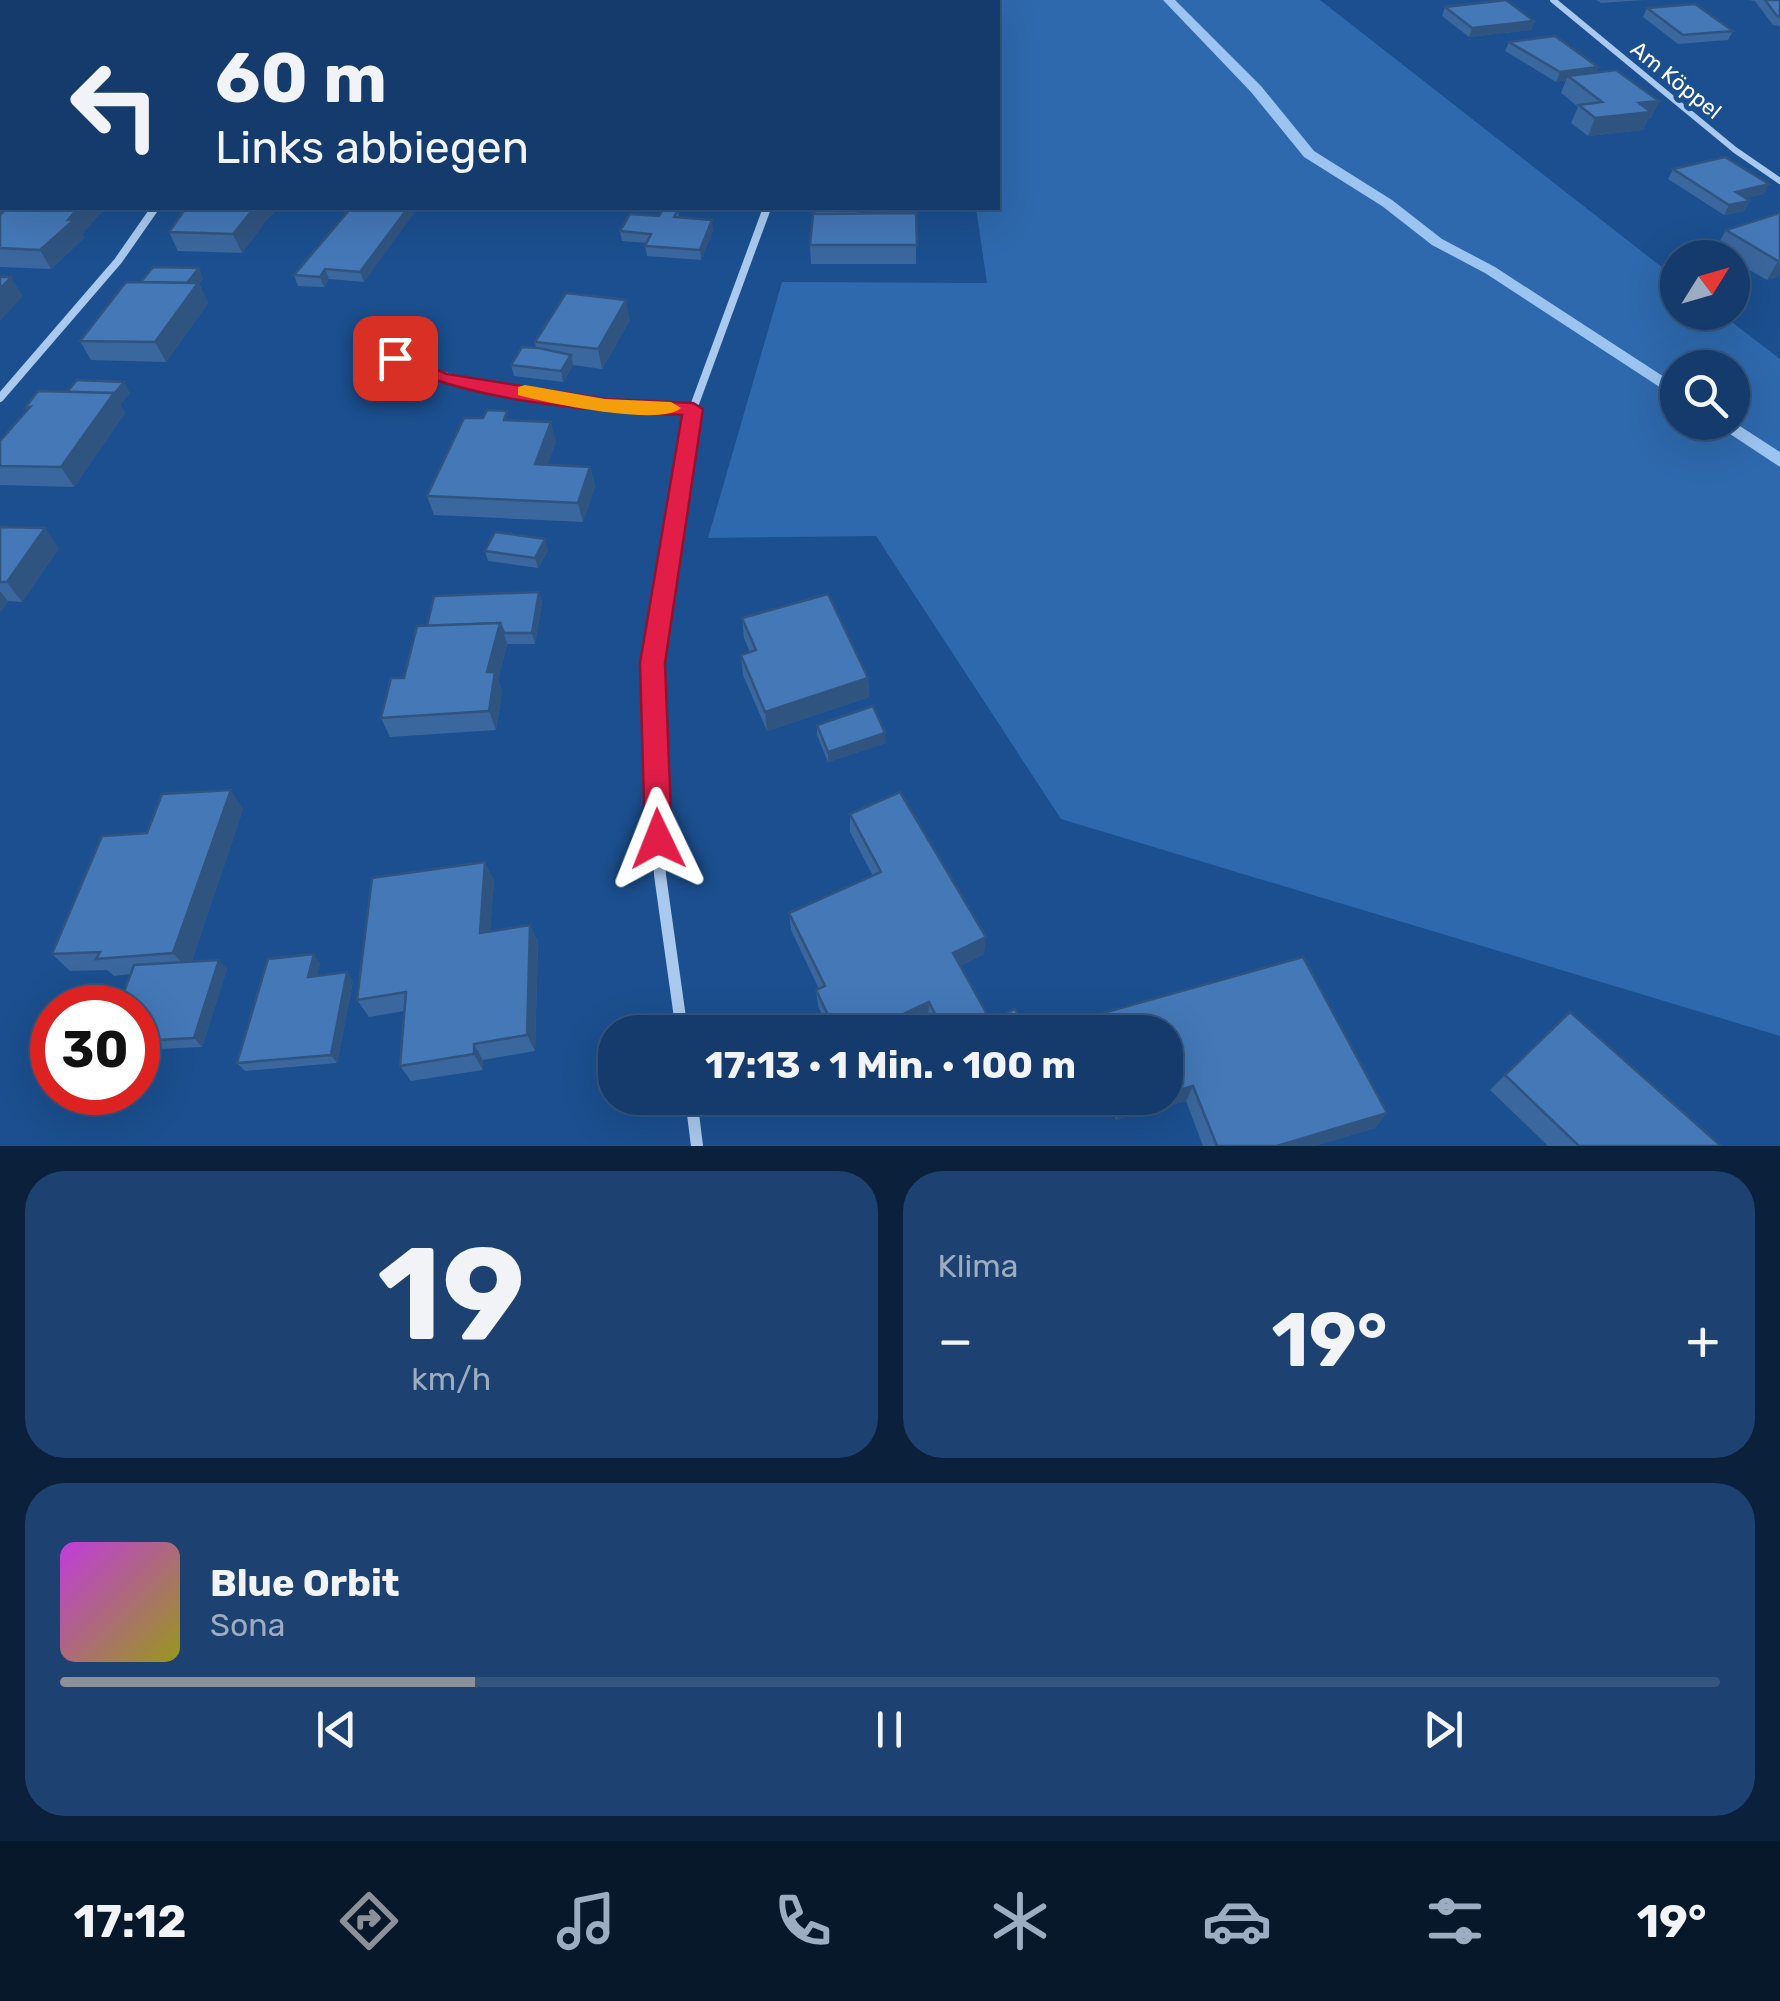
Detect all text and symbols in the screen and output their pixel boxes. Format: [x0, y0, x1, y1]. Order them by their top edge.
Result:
street label: Am Köppel [1625, 35, 1727, 125]
text: 60 m [215, 37, 387, 120]
icon: left [50, 40, 180, 170]
text: Links abbiegen [215, 121, 529, 174]
north arrow [1660, 240, 1750, 330]
map controls [1660, 240, 1750, 440]
pin [353, 316, 438, 401]
icon: arrive [368, 331, 423, 386]
button: search [1660, 350, 1750, 440]
position arrow [606, 787, 710, 891]
speed limit sign: 30 [30, 985, 160, 1115]
text: 17:13 · 1 Min. · 100 m [705, 1042, 1076, 1088]
text: 19 [377, 1217, 525, 1372]
text: Klima [938, 1247, 1018, 1285]
text: 19° [1271, 1296, 1388, 1385]
text: − [938, 1308, 973, 1373]
text: + [1686, 1308, 1720, 1373]
text: km/h [411, 1360, 491, 1398]
text: Blue Orbit [210, 1560, 400, 1606]
text: Sona [210, 1606, 285, 1644]
icon: previous [309, 1702, 364, 1757]
icon: pause [862, 1702, 917, 1757]
icon: next [1416, 1702, 1471, 1757]
icon: directions [334, 1886, 404, 1956]
icon: music [551, 1886, 621, 1956]
icon: phone [768, 1886, 838, 1956]
icon: climate [985, 1886, 1055, 1956]
icon: car [1202, 1886, 1272, 1956]
icon: filters [1420, 1886, 1490, 1956]
text: 17:12 [74, 1895, 186, 1948]
text: 19° [1637, 1895, 1706, 1948]

